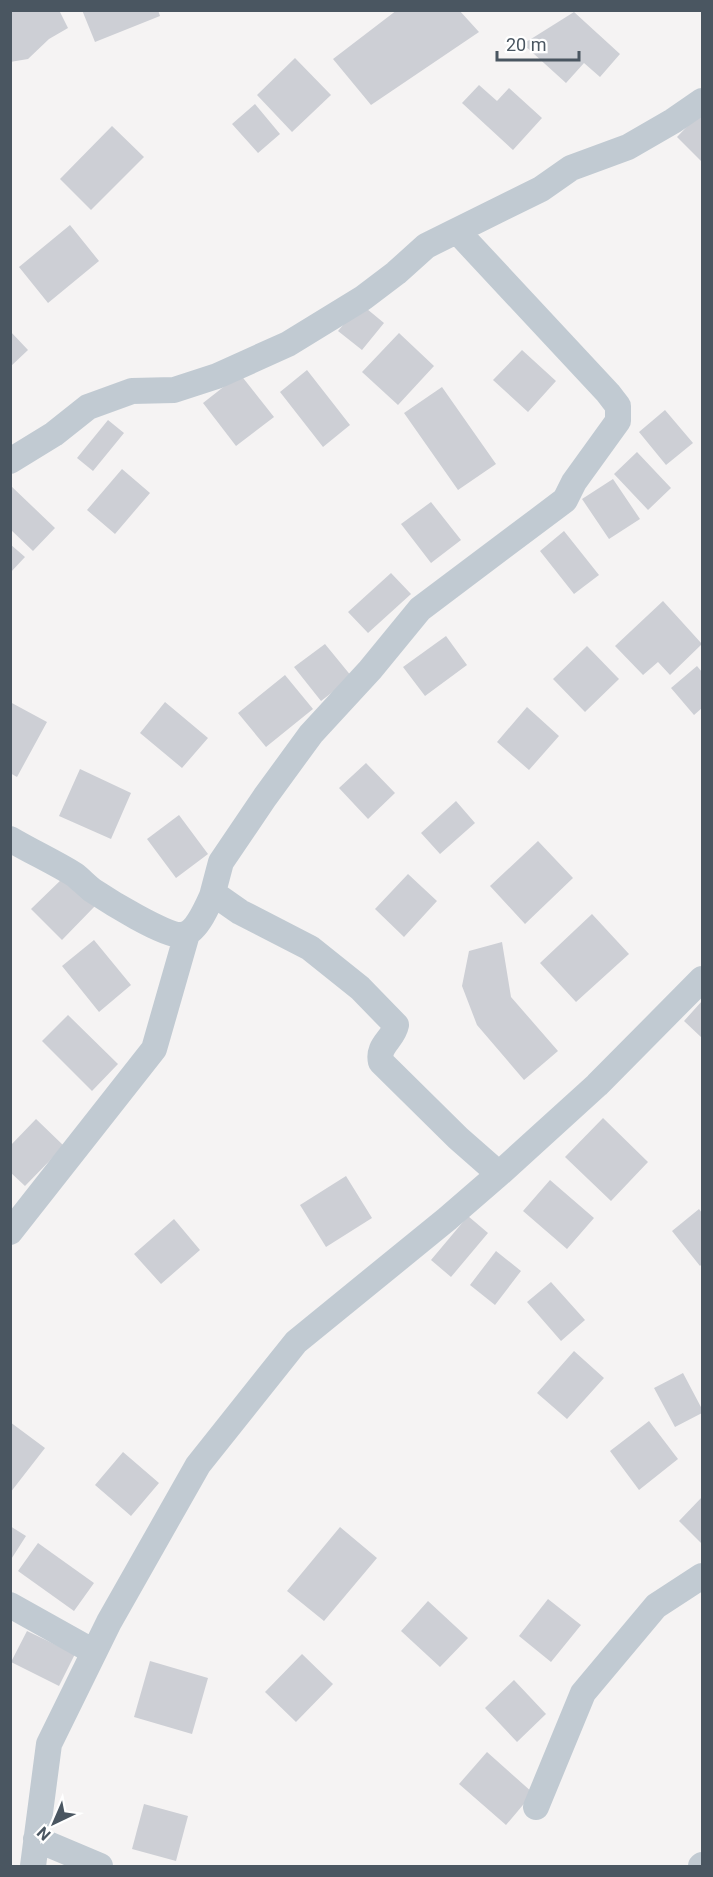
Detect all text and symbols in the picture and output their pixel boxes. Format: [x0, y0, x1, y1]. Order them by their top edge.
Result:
scale bar [497, 24, 580, 62]
text: 20 m [506, 34, 546, 55]
north arrow [24, 1793, 84, 1853]
text: N [33, 1823, 55, 1844]

